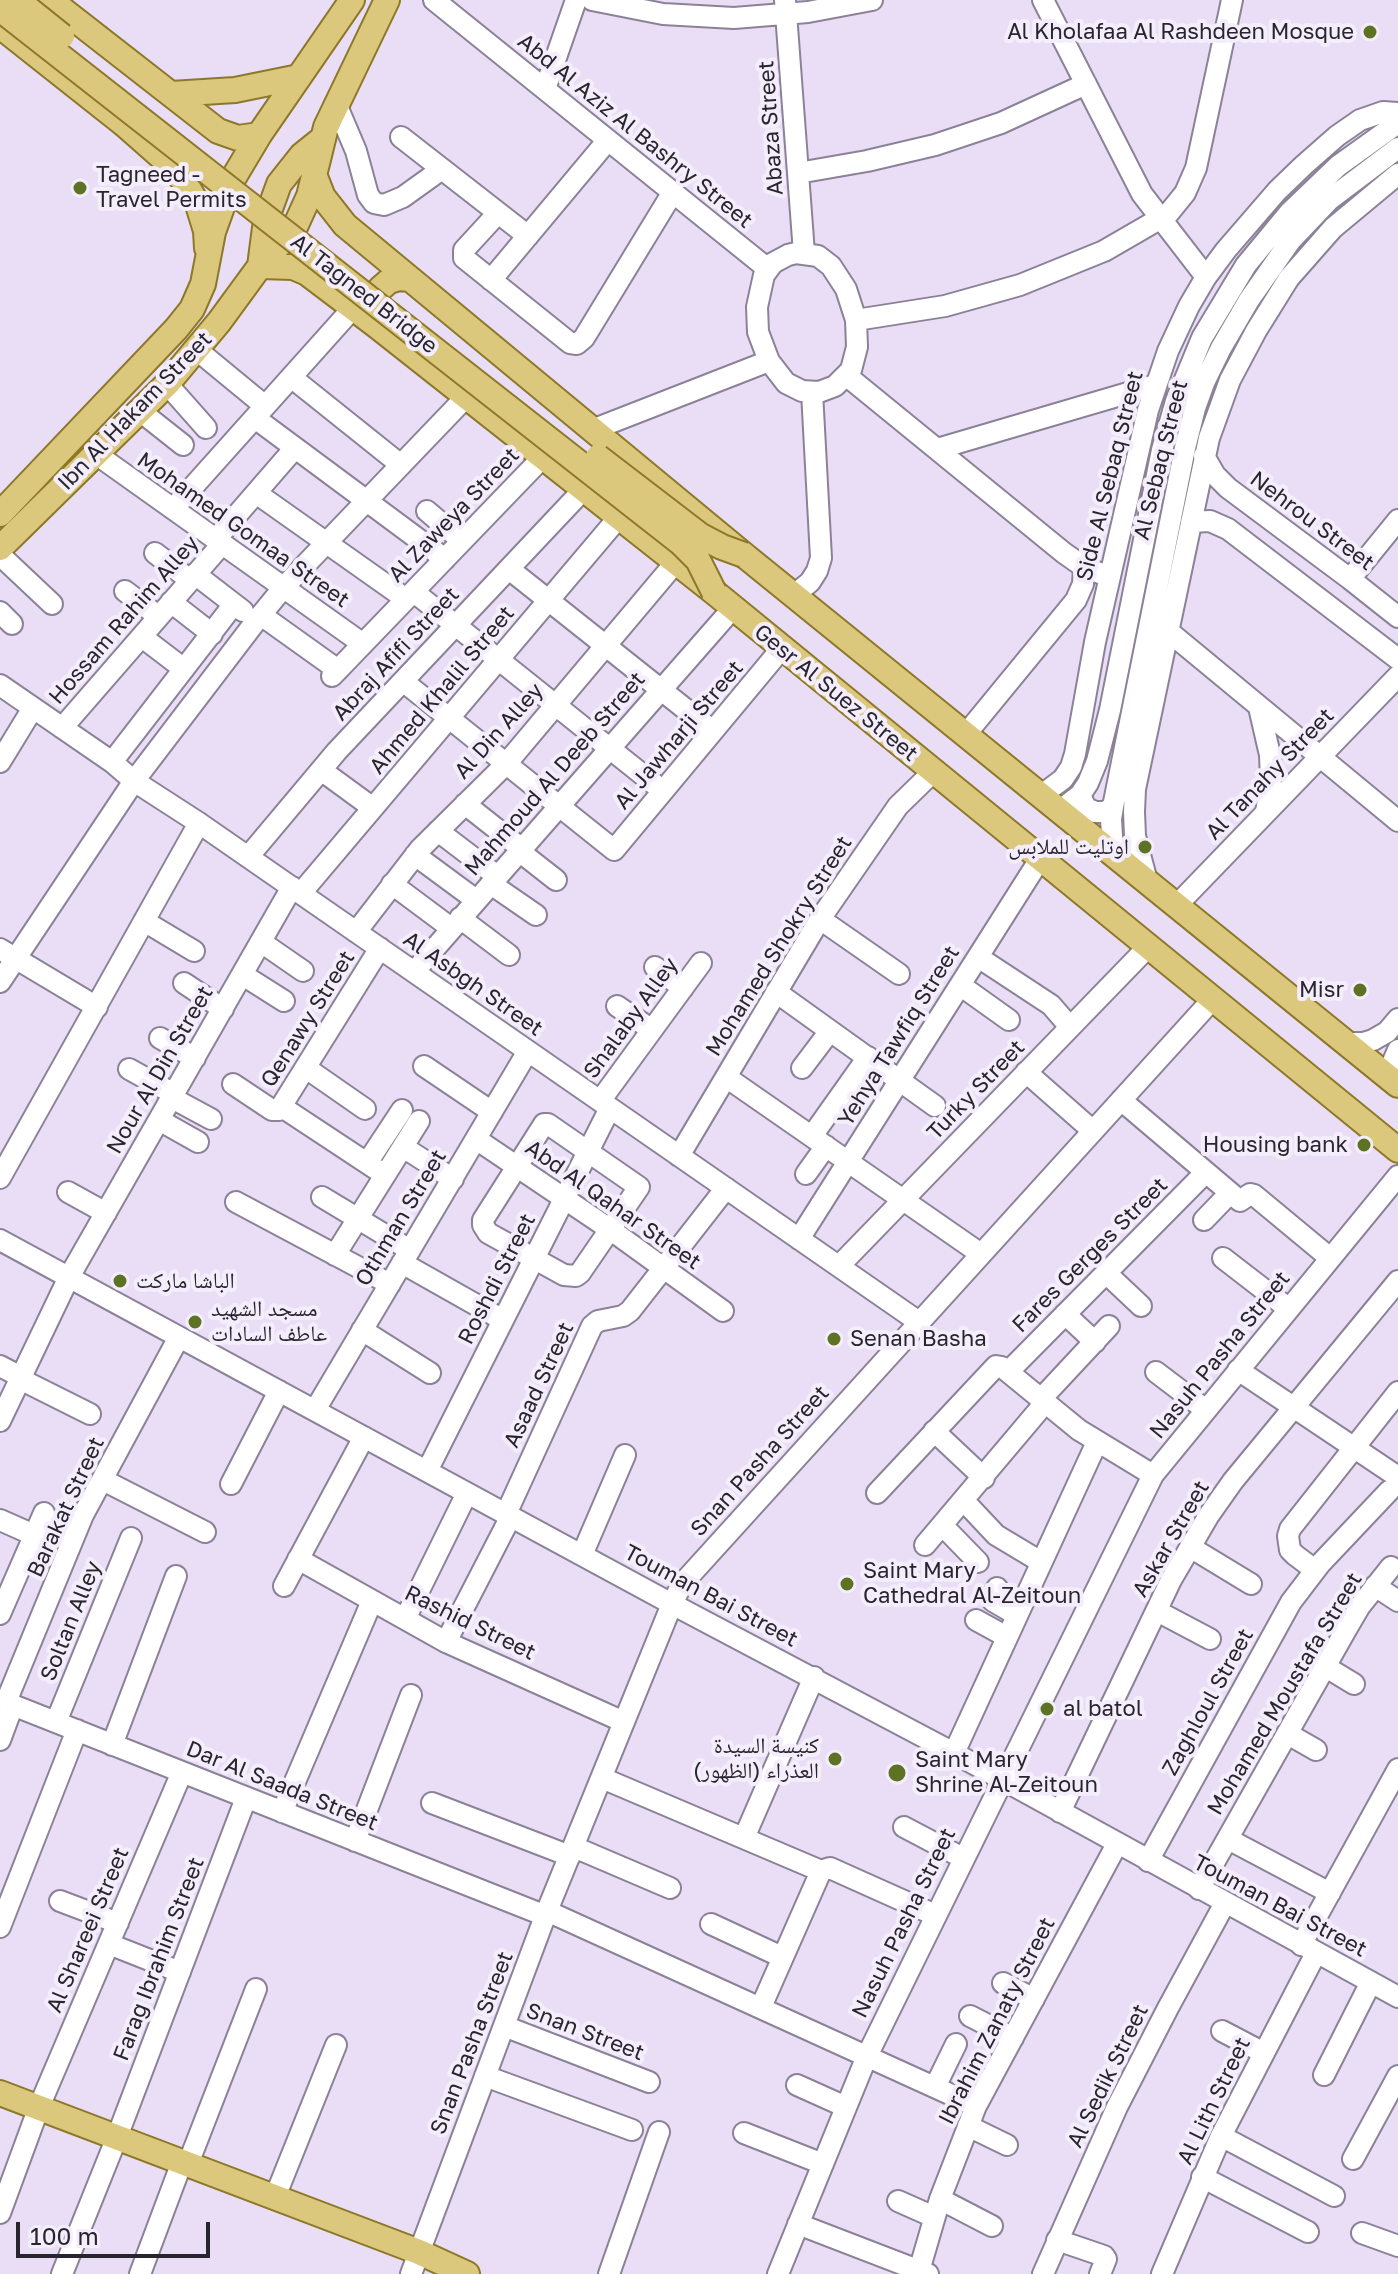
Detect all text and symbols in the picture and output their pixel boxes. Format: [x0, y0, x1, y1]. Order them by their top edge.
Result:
place label: Al Kholafaa Al Rashdeen Mosque [1007, 19, 1354, 45]
marker: Al Kholafaa Al Rashdeen Mosque [1361, 23, 1379, 41]
street label: Abd Al Aziz Al Bashry Street [512, 28, 758, 234]
street label: Abaza Street [753, 60, 789, 196]
place label: Tagneed - Travel Permits [96, 162, 247, 214]
marker: Tagneed - Travel Permits [71, 179, 89, 197]
street label: Al Tagned Bridge [285, 229, 443, 359]
street label: Ibn Al Hakam Street [53, 326, 217, 496]
street label: Side Al Sebaq Street [1071, 368, 1149, 584]
street label: Al Sebaq Street [1128, 377, 1194, 543]
street label: Al Zaweya Street [383, 442, 525, 588]
street label: Mohamed Gomaa Street [132, 447, 354, 613]
street label: Nehrou Street [1245, 466, 1379, 576]
street label: Hossam Rahim Alley [44, 530, 204, 710]
street label: Abraj Afifi Street [327, 582, 465, 726]
street label: Ahmed Khalil Street [364, 601, 520, 779]
street label: Gesr Al Suez Street [749, 619, 923, 767]
street label: Al Jawharji Street [609, 655, 749, 815]
street label: Mahmoud Al Deeb Street [459, 667, 651, 881]
street label: Al Din Alley [449, 678, 549, 784]
street label: Al Tanahy Street [1200, 703, 1340, 845]
street label: Mohamed Shokry Street [700, 831, 858, 1061]
place label: اوتليت للملابس [1008, 834, 1129, 860]
marker: اوتليت للملابس [1136, 838, 1154, 856]
street label: Al Asbgh Street [398, 926, 548, 1042]
street label: Yehya Tawfiq Street [833, 941, 965, 1131]
street label: Qenawy Street [255, 946, 361, 1092]
street label: Shalaby Alley [578, 952, 684, 1084]
place label: Misr [1299, 977, 1344, 1003]
street label: Nour Al Din Street [101, 981, 219, 1159]
marker: Misr [1351, 981, 1369, 999]
street label: Turky Street [922, 1034, 1030, 1146]
place label: Housing bank [1203, 1132, 1348, 1158]
street label: Abd Al Qahar Street [520, 1135, 706, 1275]
marker: Housing bank [1355, 1136, 1373, 1154]
street label: Othman Street [350, 1145, 452, 1291]
street label: Fares Gerges Street [1007, 1172, 1173, 1338]
street label: Roshdi Street [453, 1209, 541, 1349]
street label: Nasuh Pasha Street [1144, 1266, 1296, 1444]
place label: الباشا ماركت [136, 1268, 235, 1294]
marker: الباشا ماركت [111, 1272, 129, 1290]
place label: مسجد الشهيد عاطف السادات [211, 1296, 327, 1348]
marker: مسجد الشهيد عاطف السادات [186, 1313, 204, 1331]
street label: Asaad Street [498, 1318, 580, 1452]
place label: Senan Basha [850, 1326, 987, 1352]
marker: Senan Basha [825, 1330, 843, 1348]
street label: Snan Pasha Street [685, 1380, 835, 1542]
street label: Barakat Street [22, 1433, 110, 1581]
street label: Askar Street [1127, 1476, 1215, 1602]
street label: Touman Bai Street [620, 1539, 802, 1653]
street label: Soltan Alley [35, 1557, 107, 1685]
place label: Saint Mary Cathedral Al-Zeitoun [863, 1558, 1081, 1610]
street label: Mohamed Moustafa Street [1202, 1568, 1368, 1820]
marker: Saint Mary Cathedral Al-Zeitoun [838, 1575, 856, 1593]
street label: Rashid Street [400, 1580, 540, 1666]
street label: Zaghloul Street [1157, 1624, 1259, 1780]
place label: al batol [1063, 1696, 1143, 1722]
marker: al batol [1038, 1700, 1056, 1718]
place label: كنيسة السيدة العذراء (الظهور) [693, 1733, 819, 1784]
street label: Dar Al Saada Street [182, 1736, 382, 1836]
place label: Saint Mary Shrine Al-Zeitoun [915, 1747, 1098, 1798]
marker: كنيسة السيدة العذراء (الظهور) [826, 1750, 844, 1768]
marker: Saint Mary Shrine Al-Zeitoun [886, 1762, 908, 1784]
street label: Nasuh Pasha Street [847, 1824, 961, 2022]
street label: Al Shareei Street [41, 1843, 135, 2017]
street label: Touman Bai Street [1189, 1849, 1371, 1963]
street label: Farag Ibrahim Street [108, 1854, 210, 2064]
street label: Ibrahim Zanaty Street [933, 1913, 1061, 2129]
street label: Snan Pasha Street [425, 1948, 519, 2138]
street label: Snan Street [522, 1997, 648, 2067]
street label: Al Sedik Street [1062, 2000, 1154, 2152]
street label: Al Lith Street [1172, 2033, 1256, 2169]
scale bar [20, 2206, 214, 2256]
text: 100 m [30, 2221, 99, 2250]

